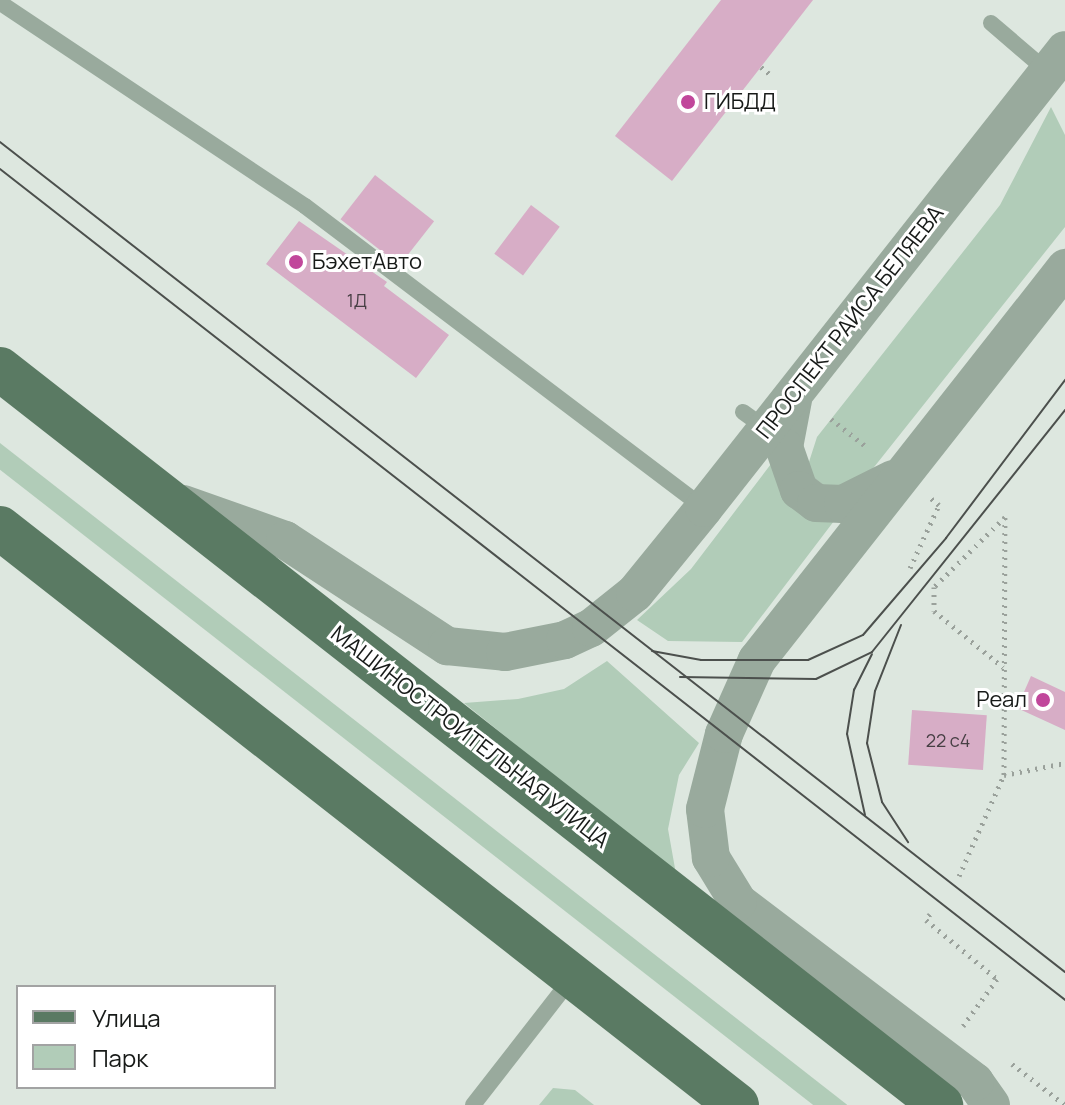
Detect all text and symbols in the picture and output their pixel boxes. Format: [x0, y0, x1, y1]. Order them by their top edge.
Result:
place label: ГИБДД [704, 89, 776, 115]
marker: ГИБДД [679, 93, 697, 111]
street label: ПРОСПЕКТ РАИСА БЕЛЯЕВА [751, 200, 949, 444]
place label: БэхетАвто [312, 249, 422, 275]
marker: БэхетАвто [287, 253, 305, 271]
house number: 1Д [347, 289, 367, 311]
street label: МАШИНОСТРОИТЕЛЬНАЯ УЛИЦА [326, 620, 614, 854]
place label: Реал [976, 687, 1027, 713]
marker: Реал [1034, 691, 1052, 709]
house number: 22 с4 [926, 729, 970, 751]
legend [16, 985, 276, 1089]
text: Улица [92, 1001, 161, 1034]
text: Парк [92, 1041, 148, 1074]

